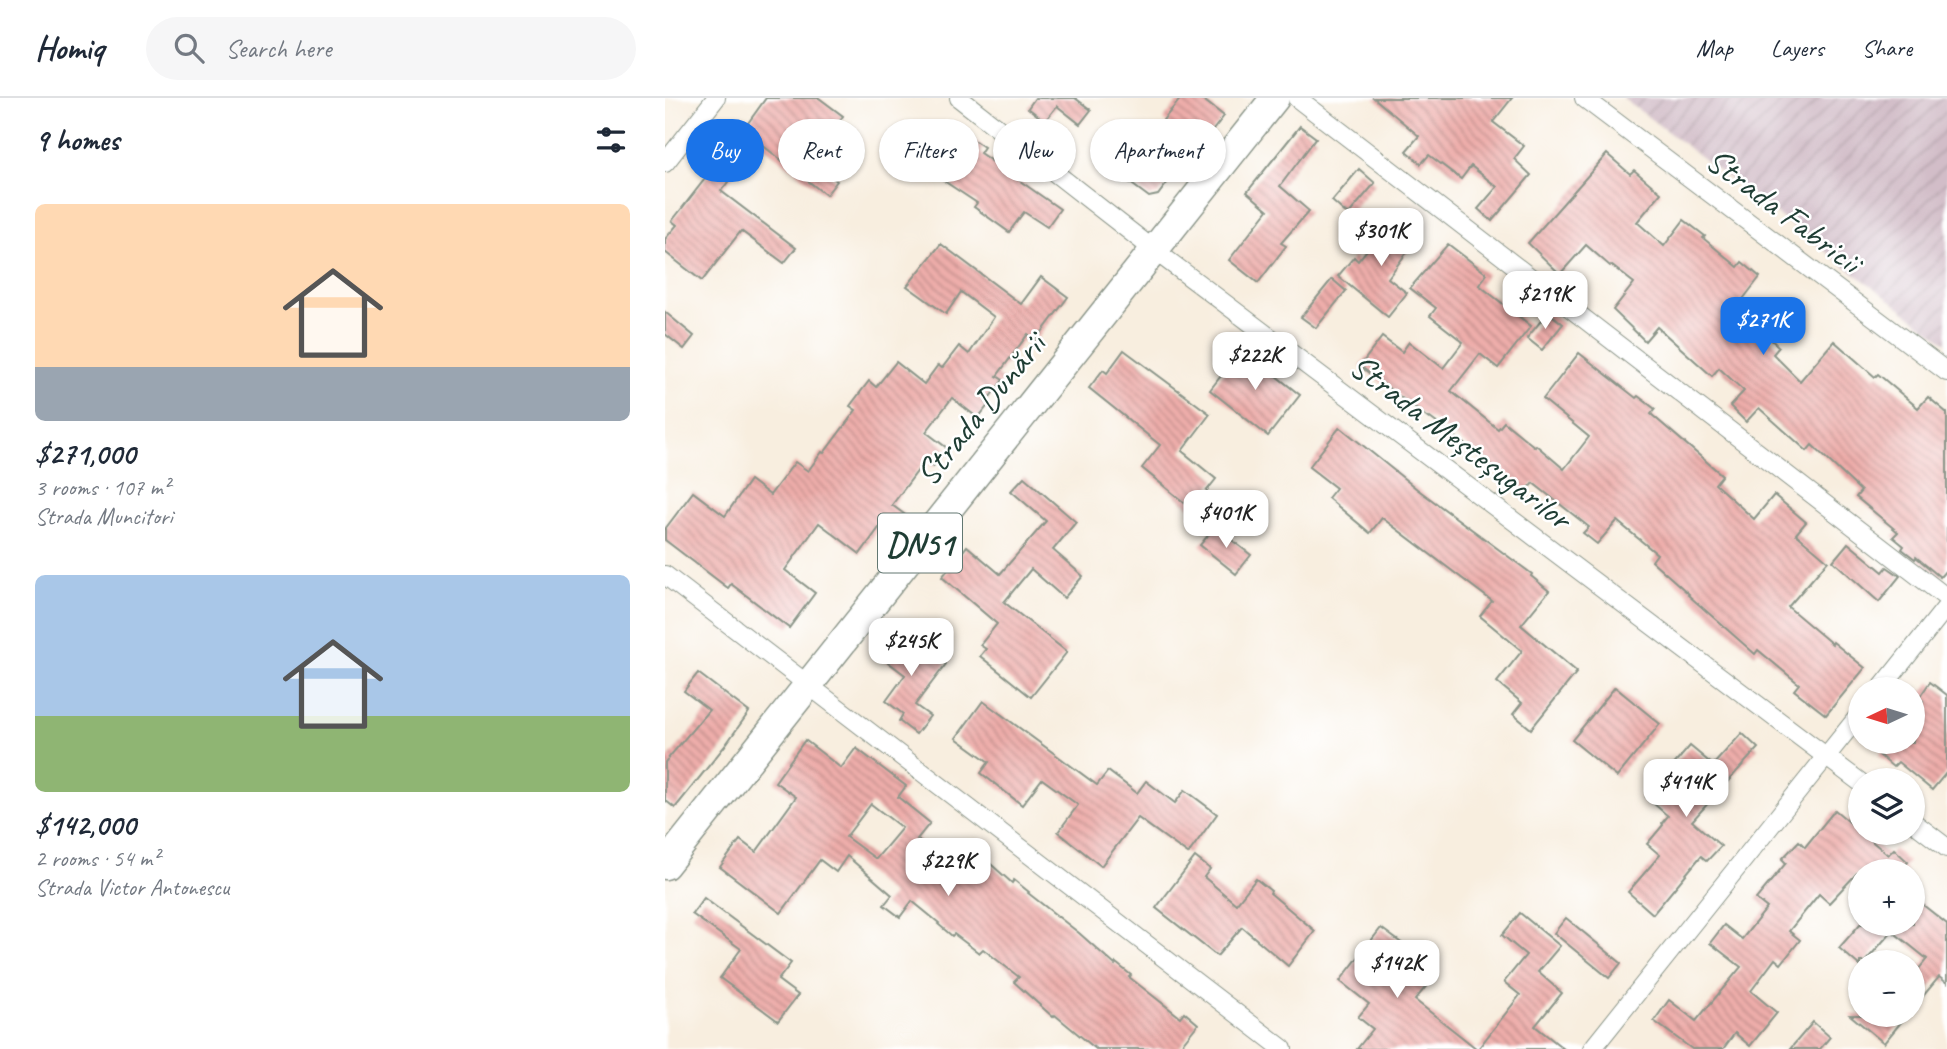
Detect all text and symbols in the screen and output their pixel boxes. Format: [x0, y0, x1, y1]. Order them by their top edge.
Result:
search box [146, 17, 636, 80]
text: Homiq [35, 27, 104, 69]
icon: search [170, 29, 208, 67]
text: Search here [226, 32, 331, 65]
text: Map [1696, 33, 1733, 63]
text: Layers [1771, 33, 1824, 63]
text: Share [1862, 33, 1912, 63]
chip: Buy [686, 119, 764, 182]
chip: Rent [778, 119, 865, 182]
chip: Filters [879, 119, 979, 182]
chip: New [993, 119, 1076, 182]
chip: Apartment [1090, 119, 1226, 182]
text: 9 homes [35, 121, 119, 159]
icon: filters [592, 121, 630, 159]
street label: Strada Fabricii [1697, 137, 1874, 286]
pin: $301K [1332, 208, 1430, 268]
text: $301K [1354, 216, 1408, 245]
icon: home [270, 250, 396, 376]
pin: $219K [1496, 272, 1594, 331]
text: $219K [1519, 279, 1571, 308]
pin: $271K [1714, 298, 1812, 357]
text: $271K [1737, 305, 1790, 334]
street label: Strada Dunării [905, 320, 1058, 495]
pin: $222K [1206, 332, 1304, 392]
text: $222K [1228, 340, 1282, 369]
street label: Strada Meșteșugarilor [1341, 343, 1583, 542]
text: $271,000 [35, 435, 135, 473]
text: 3 rooms · 107 m² [35, 473, 170, 502]
pin: $401K [1177, 490, 1275, 550]
text: $401K [1199, 498, 1253, 527]
text: Strada Muncitori [35, 502, 173, 531]
road number: DN51 [878, 514, 962, 572]
pin: $245K [862, 618, 960, 678]
icon: home [270, 621, 396, 747]
text: $245K [885, 626, 937, 655]
north arrow [1848, 677, 1925, 754]
map controls [1848, 677, 1925, 1027]
pin: $414K [1637, 760, 1735, 819]
text: $414K [1659, 767, 1713, 796]
button: layers [1848, 768, 1925, 845]
text: $142,000 [35, 806, 135, 844]
pin: $229K [899, 838, 997, 898]
text: 2 rooms · 54 m² [35, 844, 159, 873]
text: $229K [922, 846, 974, 875]
button: + [1848, 859, 1925, 936]
text: Strada Victor Antonescu [35, 873, 229, 902]
pin: $142K [1348, 940, 1446, 1000]
text: $142K [1370, 948, 1424, 977]
button: − [1848, 950, 1925, 1027]

